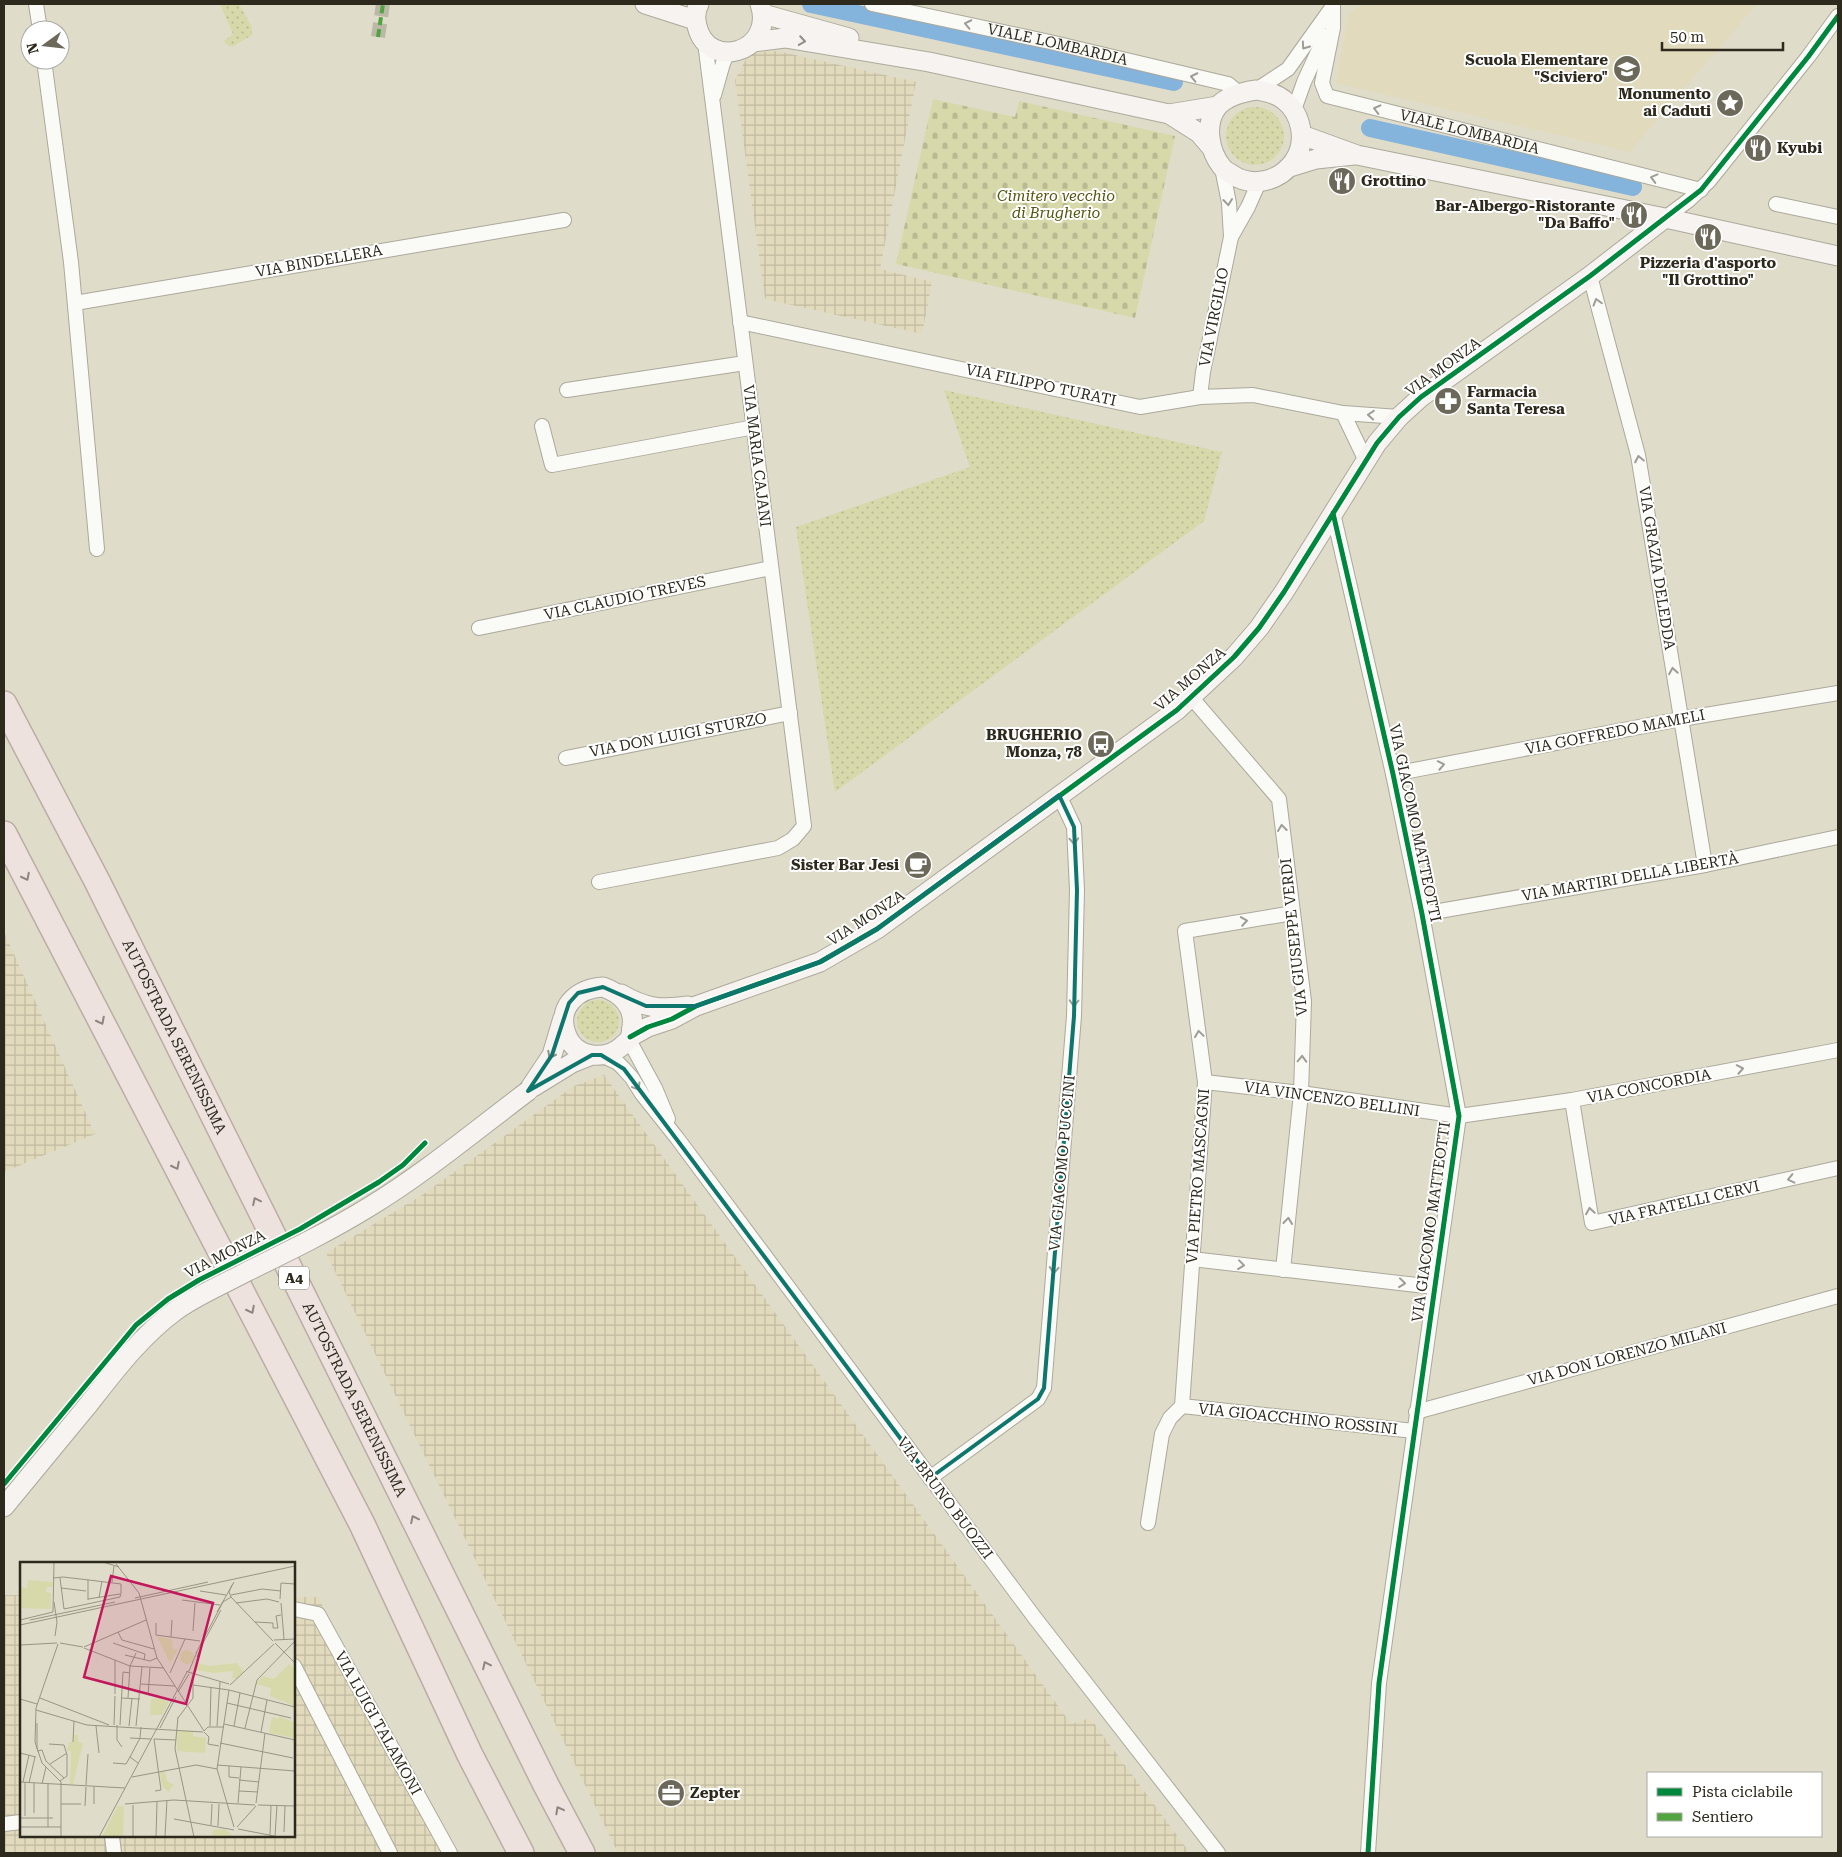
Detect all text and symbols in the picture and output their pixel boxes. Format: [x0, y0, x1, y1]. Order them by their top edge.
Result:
north arrow [20, 20, 70, 70]
one-way arrow [963, 20, 972, 30]
street label: VIALE LOMBARDIA [986, 20, 1130, 69]
scale bar [1662, 20, 1783, 52]
text: 50 m [1670, 28, 1705, 46]
one-way arrow [797, 35, 806, 45]
text: N [23, 41, 42, 56]
one-way arrow [1302, 41, 1311, 50]
place label: Scuola Elementare "Sciviero" [1465, 51, 1608, 86]
school or university icon: Scuola Elementare "Sciviero" [1612, 54, 1642, 84]
one-way arrow [1190, 72, 1199, 83]
place label: Monumento ai Caduti [1618, 85, 1711, 120]
place icon: Monumento ai Caduti [1715, 88, 1745, 118]
one-way arrow [1373, 104, 1382, 115]
street label: VIALE LOMBARDIA [1398, 106, 1542, 158]
restaurant icon: Kyubi [1743, 133, 1773, 163]
place label: Kyubi [1777, 139, 1822, 157]
restaurant icon: Grottino [1327, 166, 1357, 196]
place label: Grottino [1361, 172, 1427, 190]
one-way arrow [1650, 173, 1658, 183]
park label: Cimitero vecchio di Brugherio [997, 187, 1115, 222]
place label: Bar-Albergo-Ristorante "Da Baffo" [1435, 197, 1615, 232]
one-way arrow [1222, 199, 1233, 207]
restaurant icon: Bar-Albergo-Ristorante "Da Baffo" [1619, 200, 1649, 230]
restaurant icon: Pizzeria d'asporto "Il Grottino" [1693, 222, 1723, 252]
street label: VIA BINDELLERA [254, 241, 384, 281]
place label: Pizzeria d'asporto "Il Grottino" [1640, 254, 1777, 289]
street label: VIA VIRGILIO [1196, 266, 1232, 368]
one-way arrow [1592, 297, 1603, 306]
street label: VIA MONZA [1402, 333, 1484, 400]
street label: VIA FILIPPO TURATI [964, 360, 1118, 410]
place label: Farmacia Santa Teresa [1467, 383, 1565, 418]
street label: VIA MARIA CAJANI [739, 384, 775, 528]
pharmacy icon: Farmacia Santa Teresa [1433, 386, 1463, 416]
one-way arrow [1367, 409, 1375, 420]
one-way arrow [1634, 454, 1645, 463]
street label: VIA GRAZIA DELEDDA [1635, 485, 1679, 652]
street label: VIA CLAUDIO TREVES [542, 572, 708, 624]
street label: VIA MONZA [1151, 643, 1230, 715]
one-way arrow [1668, 667, 1679, 675]
street label: VIA GOFFREDO MAMELI [1524, 706, 1706, 758]
street label: VIA DON LUIGI STURZO [588, 709, 768, 761]
street label: VIA GIACOMO MATTEOTTI [1385, 722, 1445, 924]
place label: BRUGHERIO Monza, 78 [986, 726, 1083, 761]
bus stop icon: BRUGHERIO Monza, 78 [1086, 729, 1116, 759]
one-way arrow [1436, 760, 1445, 770]
one-way arrow [1278, 824, 1288, 832]
one-way arrow [1069, 837, 1080, 845]
street label: VIA MARTIRI DELLA LIBERTÀ [1520, 849, 1740, 905]
cafe icon: Sister Bar Jesi [903, 850, 933, 880]
place label: Sister Bar Jesi [791, 856, 899, 874]
street label: VIA GIUSEPPE VERDI [1277, 857, 1311, 1017]
one-way arrow [20, 872, 30, 881]
street label: VIA MONZA [824, 886, 908, 950]
one-way arrow [1239, 917, 1248, 927]
street label: AUTOSTRADA SERENISSIMA [119, 937, 231, 1138]
one-way arrow [1069, 1000, 1079, 1007]
one-way arrow [95, 1016, 105, 1025]
one-way arrow [1194, 1029, 1205, 1037]
one-way arrow [547, 1050, 557, 1059]
one-way arrow [1297, 1055, 1307, 1062]
one-way arrow [1736, 1064, 1745, 1074]
street label: VIA CONCORDIA [1586, 1065, 1713, 1107]
street label: VIA GIACOMO PUCCINI [1045, 1074, 1079, 1252]
street label: VIA VINCENZO BELLINI [1243, 1078, 1421, 1120]
one-way arrow [631, 1081, 641, 1090]
street label: VIA PIETRO MASCAGNI [1183, 1088, 1213, 1264]
street label: VIA GIACOMO MATTEOTTI [1408, 1121, 1454, 1323]
one-way arrow [170, 1160, 180, 1169]
one-way arrow [1786, 1173, 1795, 1184]
street label: VIA FRATELLI CERVI [1607, 1177, 1761, 1229]
one-way arrow [252, 1198, 262, 1207]
one-way arrow [1586, 1207, 1596, 1216]
one-way arrow [1282, 1217, 1293, 1225]
street label: VIA MONZA [182, 1226, 269, 1282]
one-way arrow [1237, 1259, 1245, 1270]
road number: A4 [279, 1266, 309, 1290]
one-way arrow [1048, 1266, 1059, 1274]
one-way arrow [1399, 1277, 1407, 1288]
street label: AUTOSTRADA SERENISSIMA [299, 1299, 411, 1500]
one-way arrow [245, 1305, 255, 1314]
street label: VIA DON LORENZO MILANI [1526, 1319, 1728, 1389]
street label: VIA GIOACCHINO ROSSINI [1197, 1400, 1399, 1438]
street label: VIA BRUNO BUOZZI [893, 1433, 997, 1563]
one-way arrow [410, 1515, 420, 1524]
inset map [20, 1562, 295, 1837]
street label: VIA LUIGI TALAMONI [331, 1648, 425, 1798]
one-way arrow [482, 1661, 493, 1670]
legend [1647, 1772, 1822, 1837]
office icon: Zepter [656, 1778, 686, 1808]
text: Pista ciclabile [1692, 1783, 1793, 1801]
place label: Zepter [690, 1784, 740, 1802]
one-way arrow [555, 1806, 565, 1815]
text: Sentiero [1692, 1808, 1753, 1826]

